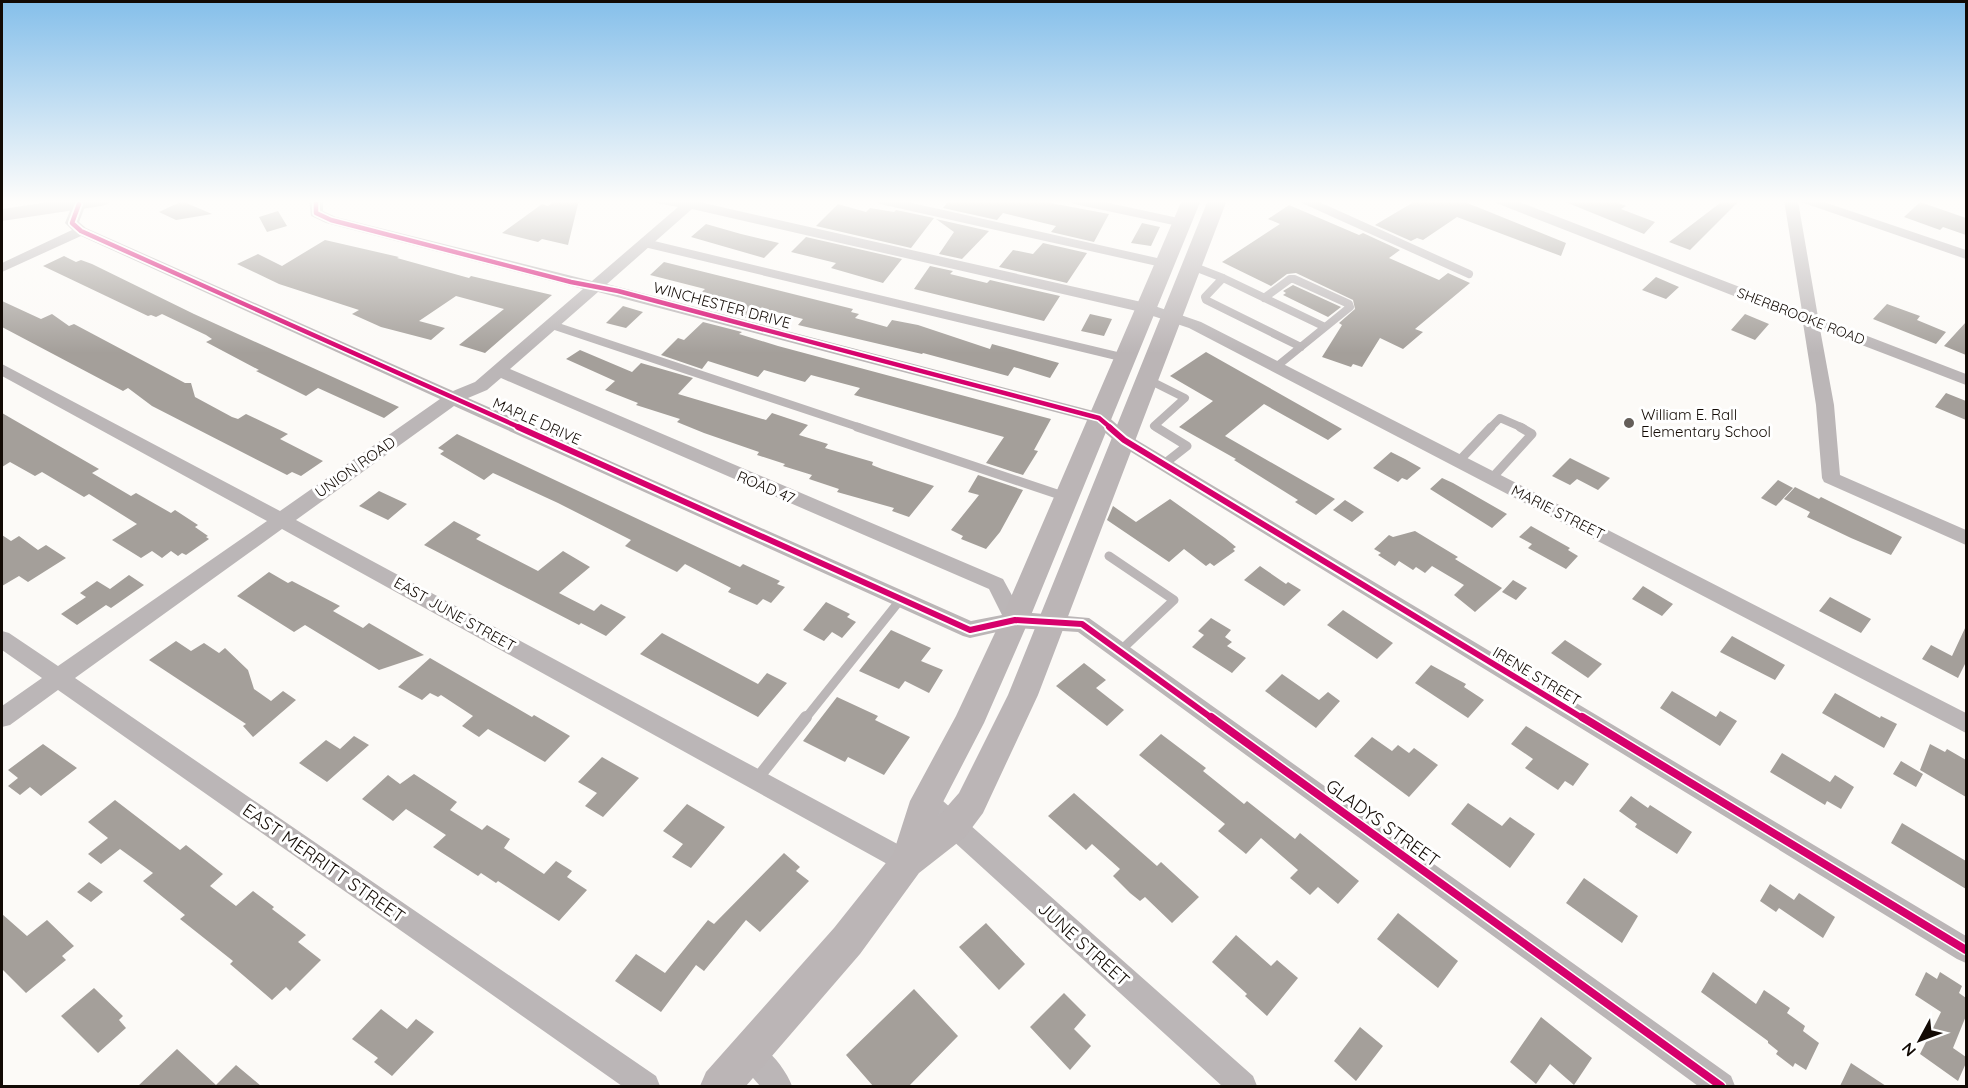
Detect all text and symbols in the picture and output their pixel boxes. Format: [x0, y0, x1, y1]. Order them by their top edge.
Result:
street label: WINCHESTER DRIVE [651, 278, 793, 332]
street label: SHERBROOKE ROAD [1735, 283, 1867, 349]
street label: MAPLE DRIVE [490, 393, 584, 449]
place label: William E. Rall Elementary School [1641, 405, 1771, 441]
marker: William E. Rall Elementary School [1622, 416, 1636, 430]
street label: UNION ROAD [311, 432, 399, 502]
street label: ROAD 47 [734, 466, 798, 508]
street label: MARIE STREET [1508, 480, 1608, 544]
street label: EAST JUNE STREET [391, 573, 519, 655]
street label: IRENE STREET [1489, 642, 1585, 710]
street label: GLADYS STREET [1322, 774, 1445, 872]
street label: EAST MERRITT STREET [238, 798, 410, 928]
street label: JUNE STREET [1033, 897, 1135, 991]
north arrow [1890, 1010, 1950, 1070]
text: N [1897, 1039, 1920, 1061]

